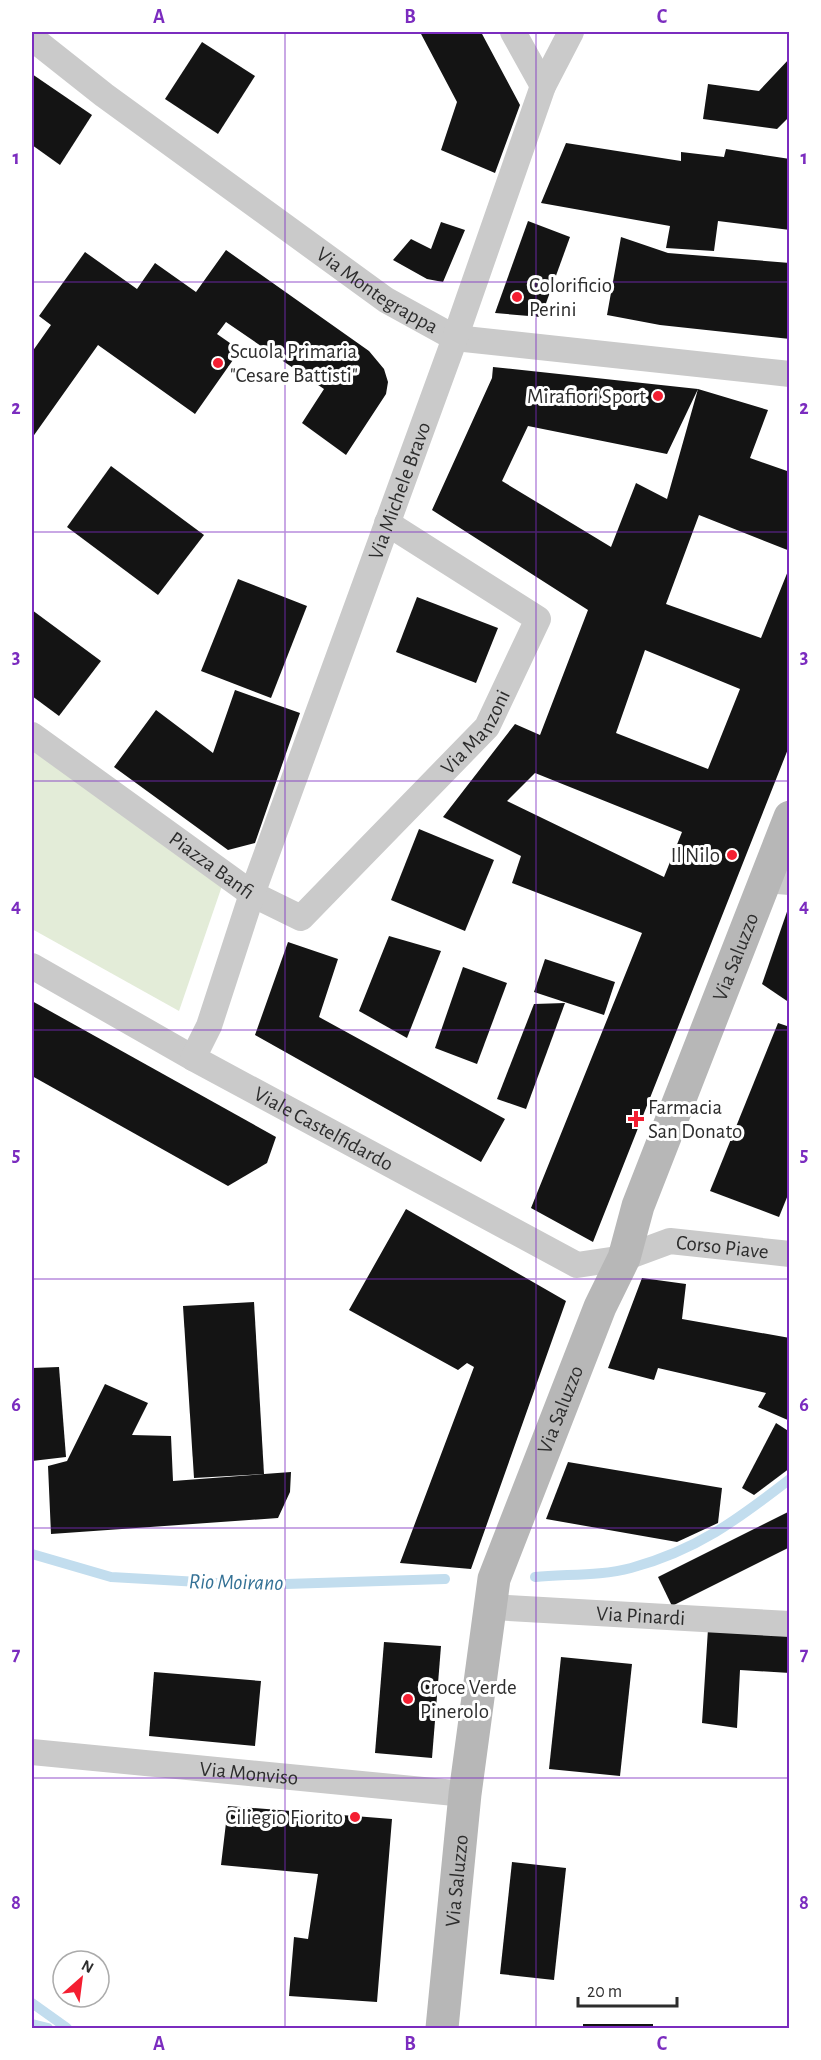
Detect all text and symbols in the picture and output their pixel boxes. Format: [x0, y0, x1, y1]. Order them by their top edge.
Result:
text: A [153, 7, 165, 27]
text: B [404, 7, 416, 27]
text: C [657, 7, 668, 27]
text: 1 [12, 148, 20, 168]
text: 1 [800, 148, 808, 168]
street label: Via Montegrappa [313, 243, 442, 337]
place label: Colorificio Perini [529, 275, 612, 320]
marker: Colorificio Perini [510, 290, 524, 304]
place label: Scuola Primaria "Cesare Battisti" [230, 341, 358, 386]
marker: Scuola Primaria "Cesare Battisti" [211, 356, 225, 370]
place label: Mirafiori Sport [527, 386, 646, 407]
marker: Mirafiori Sport [651, 389, 665, 403]
text: 2 [11, 398, 21, 418]
text: 2 [799, 398, 809, 418]
street label: Via Michele Bravo [365, 419, 434, 562]
text: 3 [12, 647, 20, 667]
text: 3 [800, 647, 808, 667]
street label: Via Manzoni [437, 686, 514, 778]
street label: Piazza Banfi [166, 827, 258, 903]
place label: Il Nilo [671, 845, 720, 866]
marker: Il Nilo [725, 848, 739, 862]
text: 4 [11, 896, 21, 916]
text: 4 [799, 896, 809, 916]
street label: Via Saluzzo [709, 910, 762, 1004]
street label: Viale Castelfidardo [251, 1083, 397, 1174]
place label: Farmacia San Donato [648, 1097, 742, 1142]
marker: Farmacia San Donato [629, 1112, 643, 1126]
text: 5 [12, 1145, 20, 1165]
text: 5 [800, 1145, 808, 1165]
street label: Corso Piave [675, 1231, 770, 1262]
street label: Via Saluzzo [533, 1363, 587, 1456]
text: 6 [11, 1395, 21, 1415]
text: 6 [799, 1395, 809, 1415]
water label: Rio Moirano [188, 1570, 284, 1594]
street label: Via Pinardi [596, 1602, 686, 1629]
text: 7 [12, 1644, 21, 1664]
text: 7 [800, 1644, 809, 1664]
place label: Croce Verde Pinerolo [420, 1677, 517, 1722]
marker: Croce Verde Pinerolo [401, 1692, 415, 1706]
street label: Via Monviso [199, 1758, 299, 1788]
place label: Ciliegio Fiorito [225, 1807, 343, 1828]
marker: Ciliegio Fiorito [348, 1810, 362, 1824]
street label: Via Saluzzo [442, 1834, 471, 1928]
text: 8 [11, 1893, 21, 1913]
text: 8 [799, 1893, 809, 1913]
north arrow [51, 1949, 111, 2009]
text: N [79, 1957, 96, 1976]
scale bar [578, 1970, 677, 2008]
text: 20 m [587, 1983, 622, 2001]
text: A [153, 2034, 165, 2054]
text: B [404, 2034, 416, 2054]
text: C [657, 2034, 668, 2054]

